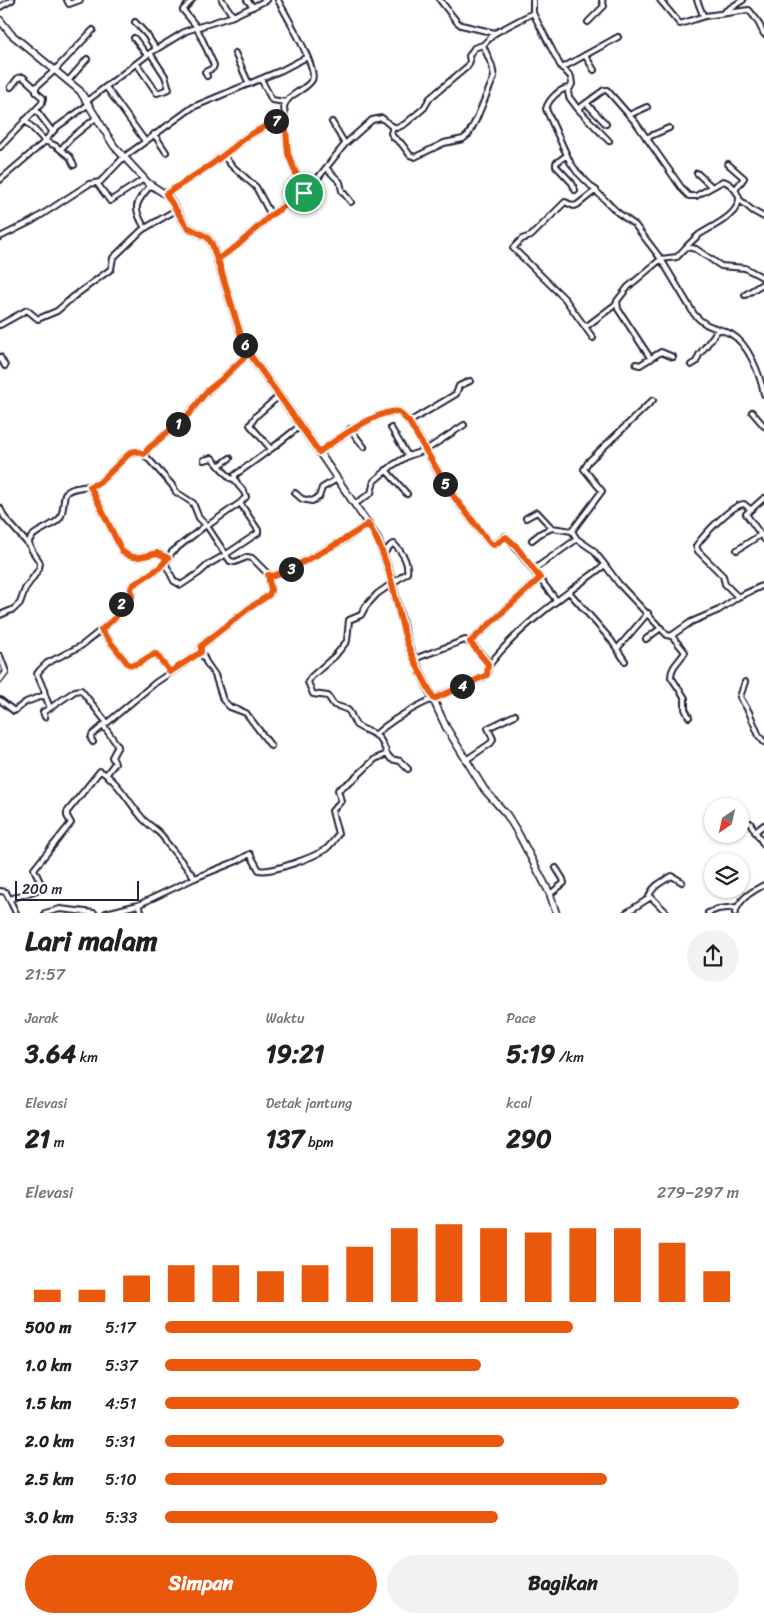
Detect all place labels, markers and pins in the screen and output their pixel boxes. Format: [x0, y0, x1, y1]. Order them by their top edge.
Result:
pin: 7 [264, 108, 288, 134]
pin [283, 172, 325, 214]
pin: 6 [232, 332, 258, 358]
pin: 1 [166, 412, 190, 436]
pin: 5 [432, 472, 458, 496]
pin: 3 [278, 556, 304, 582]
pin: 2 [108, 592, 134, 616]
pin: 4 [450, 674, 474, 698]

